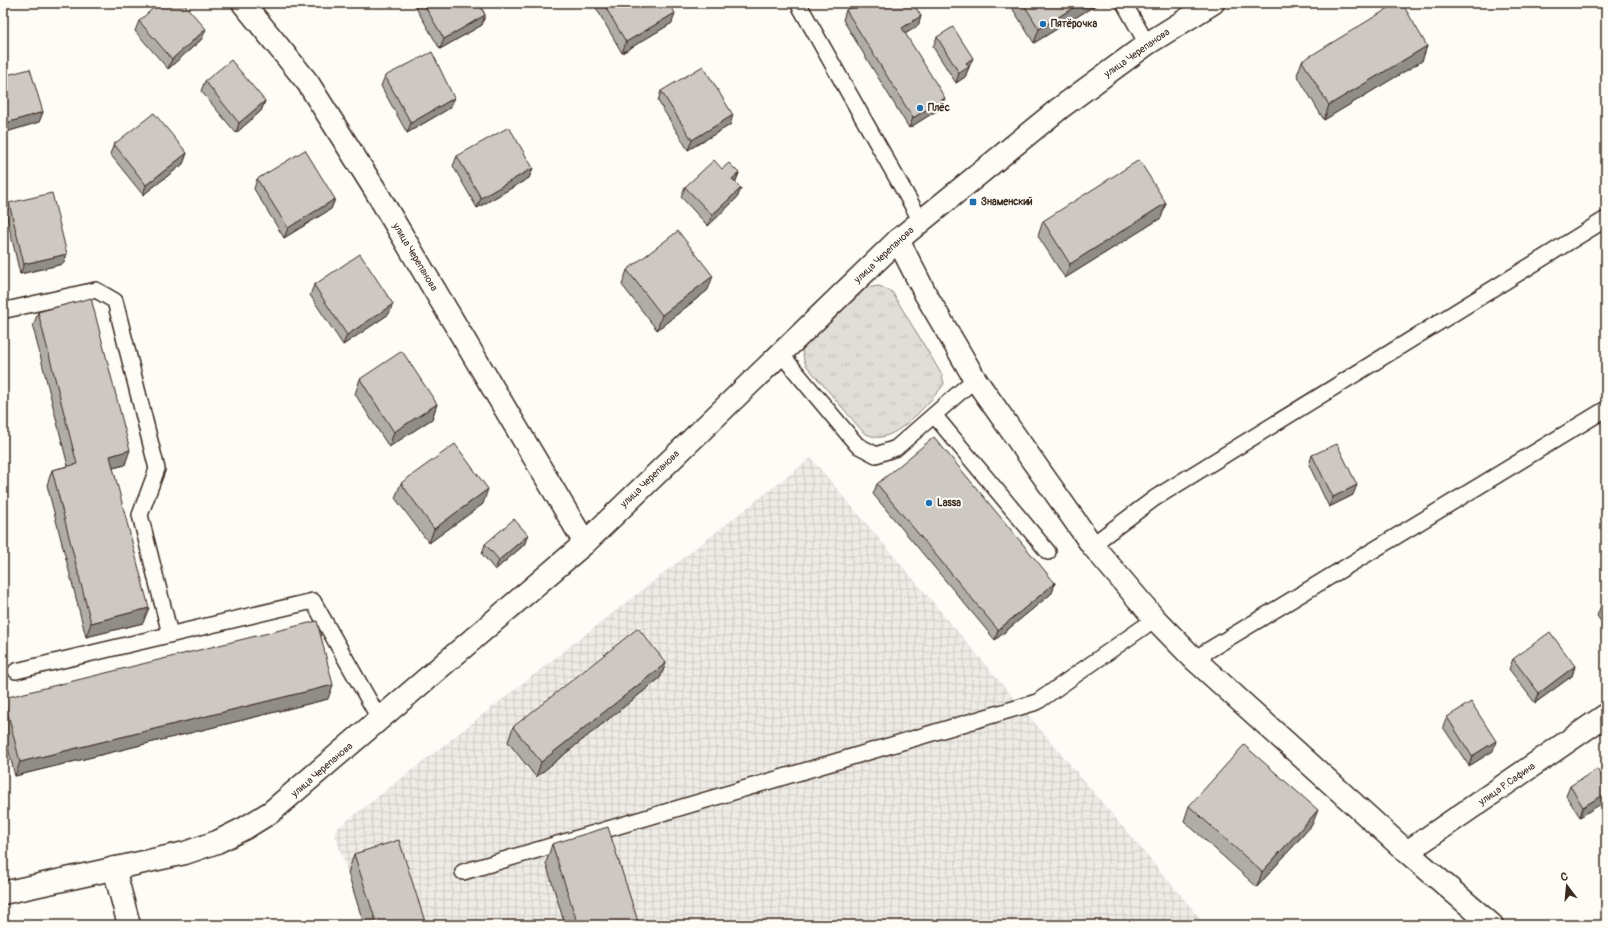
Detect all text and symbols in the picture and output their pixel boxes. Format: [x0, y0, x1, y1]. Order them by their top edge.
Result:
place label: Пятёрочка [1051, 18, 1097, 30]
marker: Пятёрочка [1038, 19, 1048, 29]
street label: улица Черепанова [1101, 26, 1172, 81]
place label: Плёс [928, 102, 950, 114]
marker: Плёс [915, 103, 925, 113]
place label: Знаменский [981, 196, 1033, 208]
marker: Знаменский [968, 197, 978, 207]
street label: улица Черепанова [389, 220, 440, 294]
street label: улица Черепанова [851, 224, 917, 286]
street label: улица Черепанова [617, 448, 682, 511]
place label: Lassa [937, 497, 961, 509]
marker: Lassa [924, 498, 934, 508]
street label: улица Черепанова [288, 740, 355, 801]
street label: улица Р.Сафина [1476, 760, 1538, 808]
north arrow [1547, 866, 1587, 906]
text: С [1559, 870, 1570, 884]

